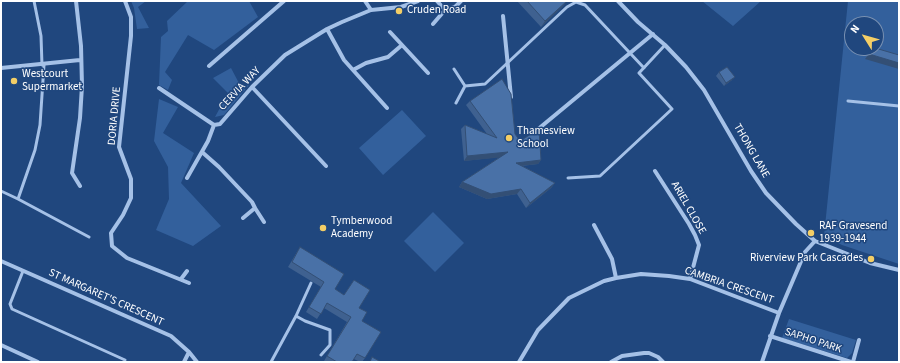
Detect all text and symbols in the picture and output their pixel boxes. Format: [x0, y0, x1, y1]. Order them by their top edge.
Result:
place label: Cruden Road [407, 4, 466, 18]
marker: Cruden Road [394, 6, 404, 16]
north arrow [844, 16, 884, 56]
text: N [847, 22, 863, 37]
street label: CERVIA WAY [216, 64, 264, 114]
place label: Westcourt Supermarket [22, 68, 82, 94]
marker: Westcourt Supermarket [9, 76, 19, 86]
street label: DORIA DRIVE [106, 86, 124, 146]
street label: THONG LANE [730, 121, 772, 181]
place label: Thamesview School [517, 125, 575, 151]
marker: Thamesview School [504, 133, 514, 143]
street label: ARIEL CLOSE [668, 179, 708, 237]
place label: Tymberwood Academy [331, 215, 392, 241]
place label: RAF Gravesend 1939-1944 [819, 220, 887, 246]
marker: Tymberwood Academy [318, 223, 328, 233]
marker: RAF Gravesend 1939-1944 [806, 228, 816, 238]
place label: Riverview Park Cascades [750, 252, 863, 266]
marker: Riverview Park Cascades [866, 254, 876, 264]
street label: CAMBRIA CRESCENT [683, 265, 775, 307]
street label: ST MARGARET'S CRESCENT [46, 267, 166, 329]
street label: SAPHO PARK [783, 326, 843, 356]

